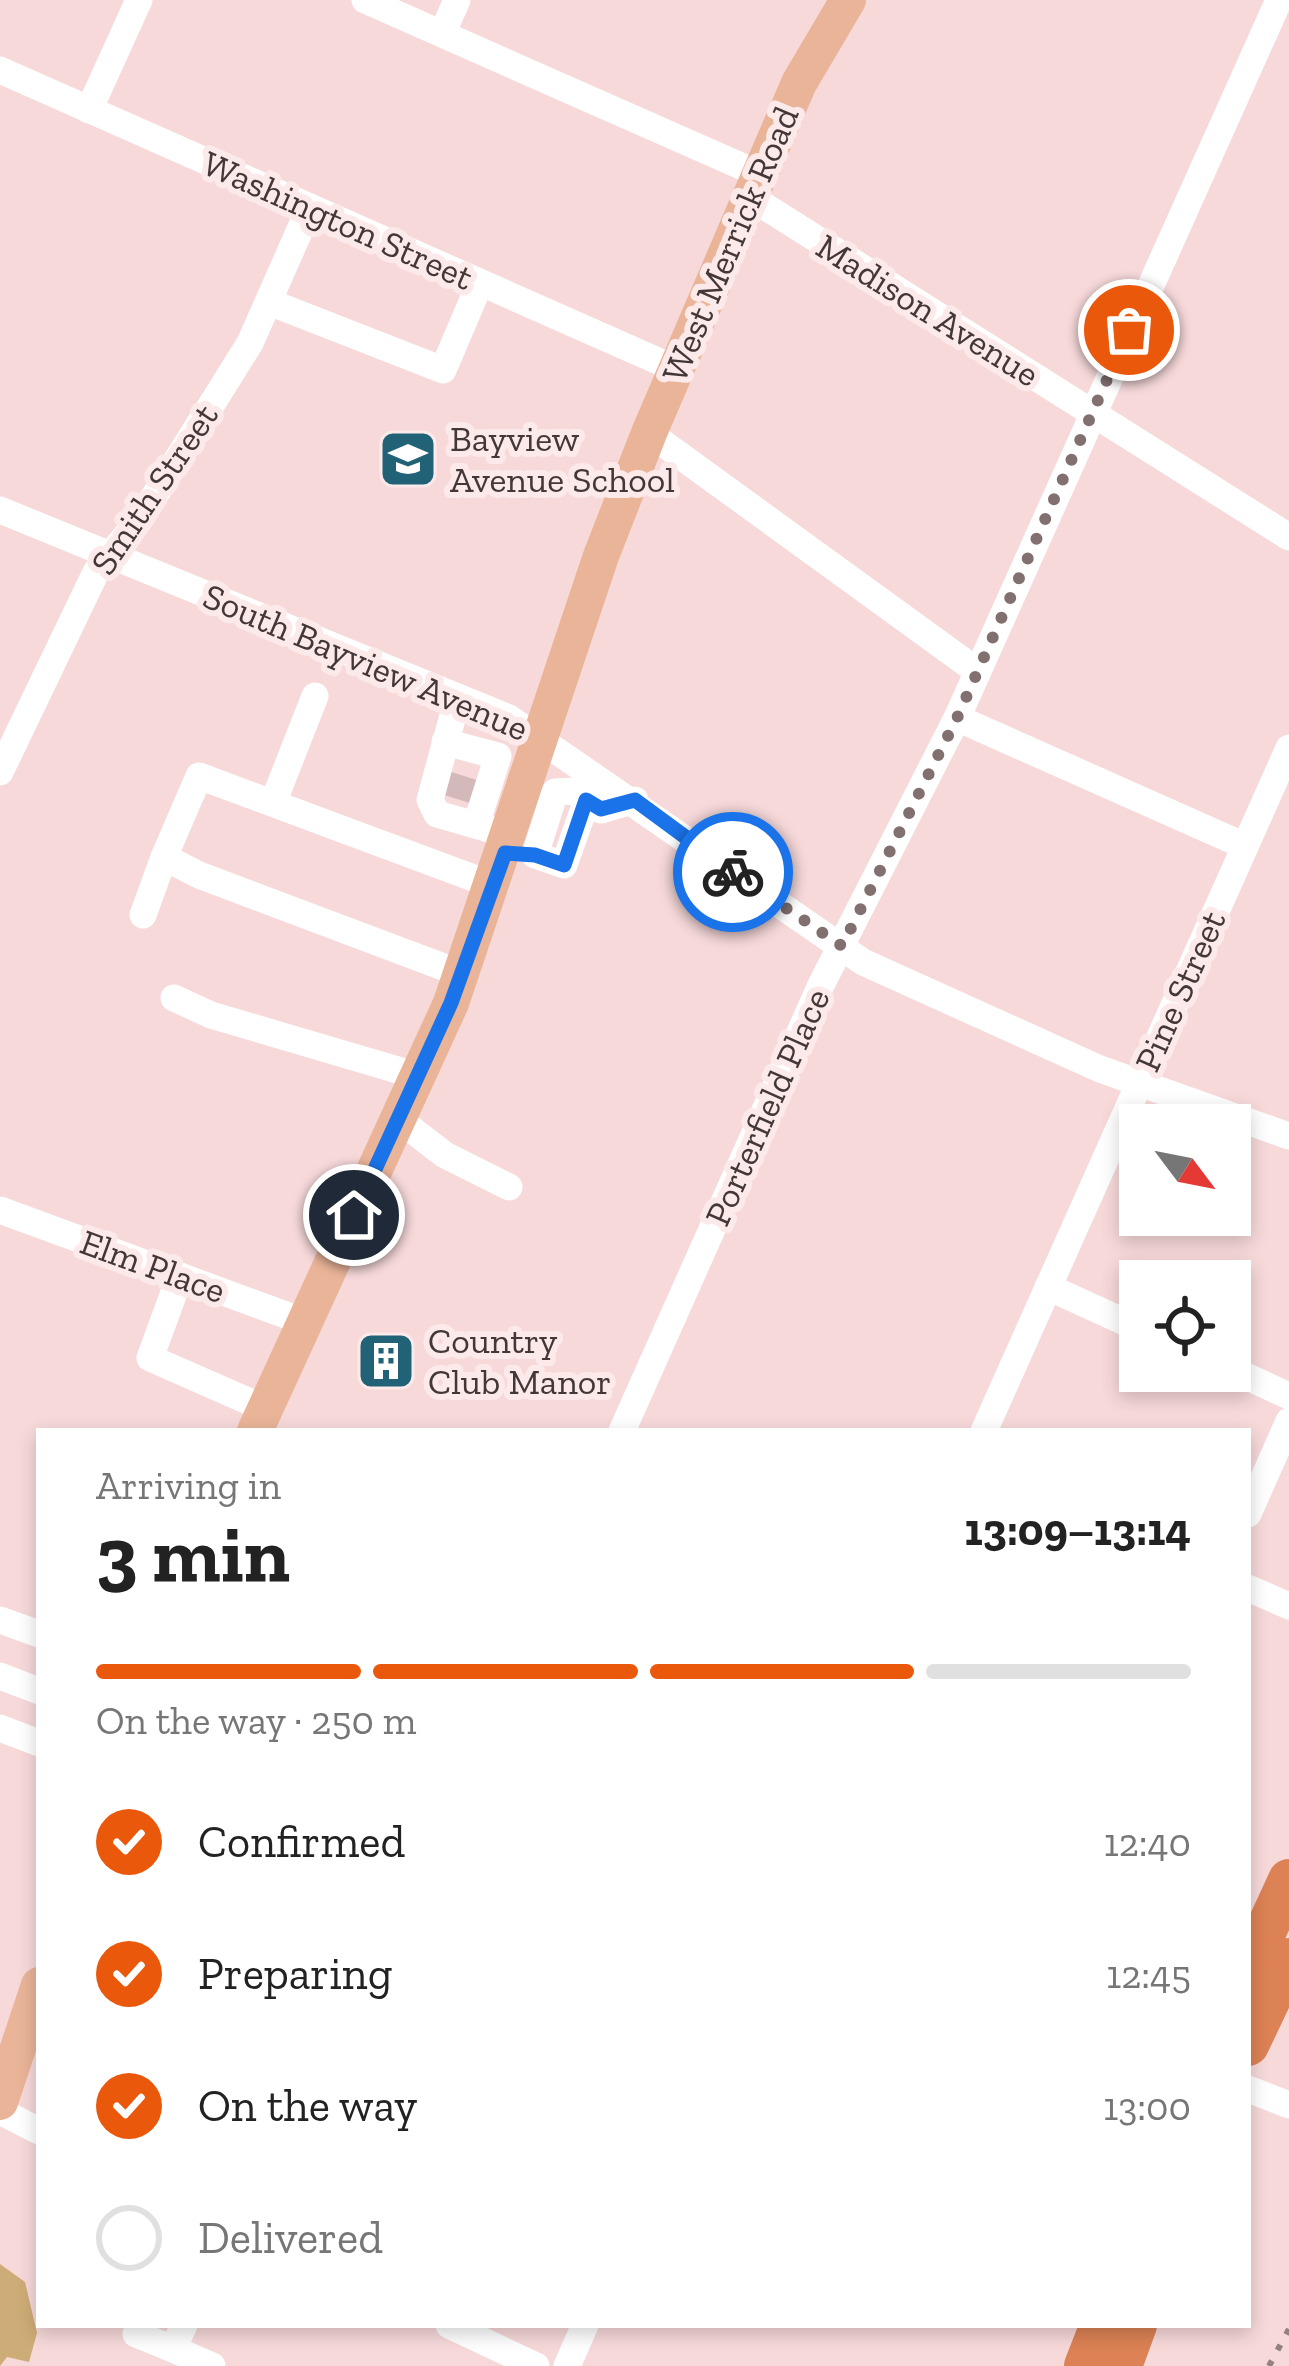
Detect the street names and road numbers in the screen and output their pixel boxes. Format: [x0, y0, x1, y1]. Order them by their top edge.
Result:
street label: West Merrick Road [653, 99, 808, 388]
street label: Washington Street [196, 141, 480, 299]
street label: Madison Avenue [809, 224, 1047, 396]
street label: Smith Street [81, 395, 227, 582]
street label: South Bayview Avenue [197, 574, 535, 750]
street label: Pine Street [1126, 903, 1235, 1078]
street label: Porterfield Place [696, 982, 838, 1232]
street label: Elm Place [75, 1220, 231, 1312]

